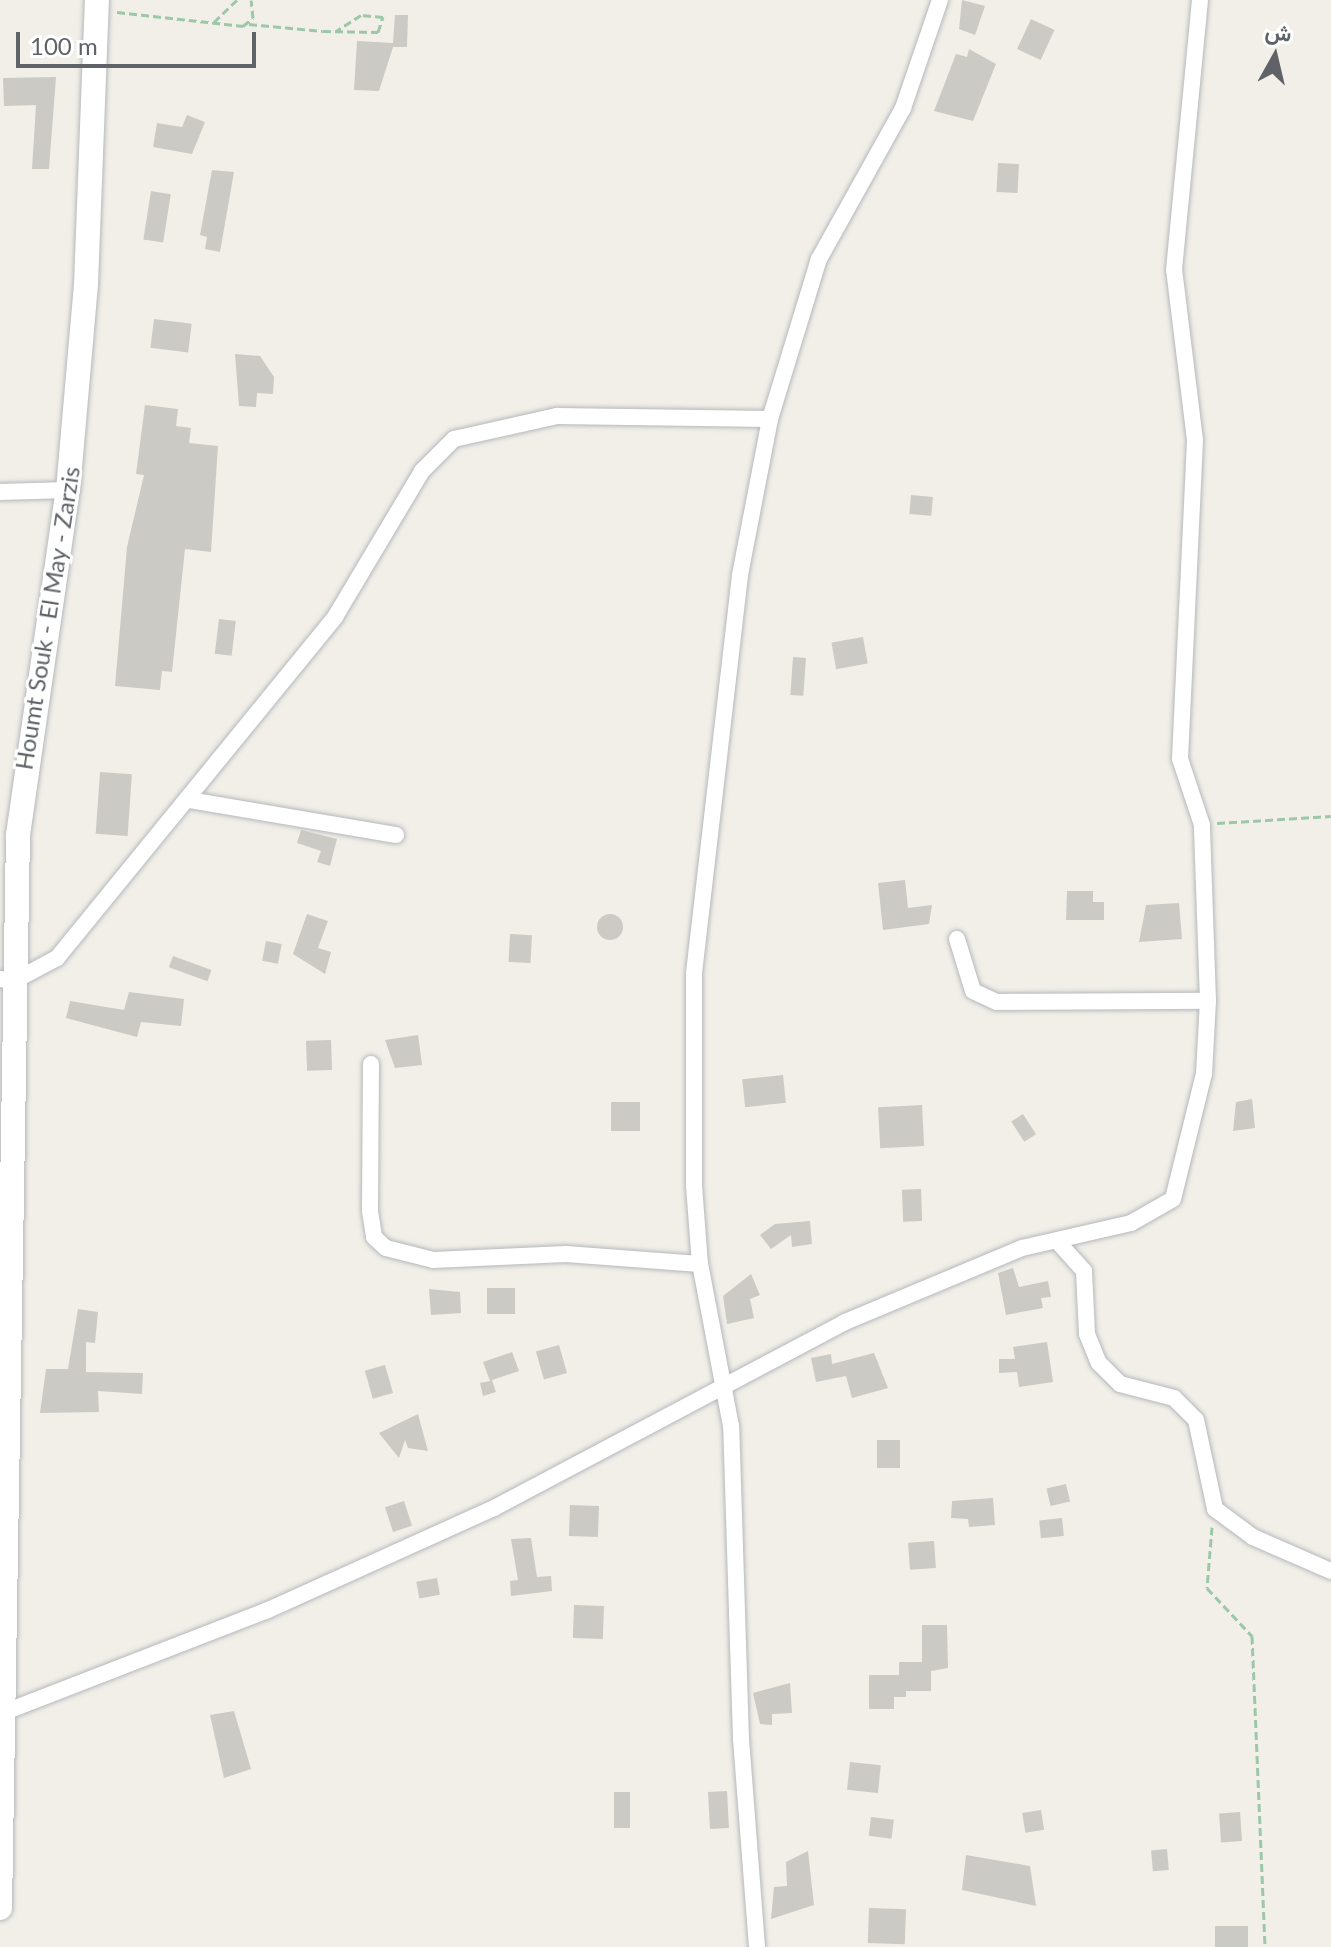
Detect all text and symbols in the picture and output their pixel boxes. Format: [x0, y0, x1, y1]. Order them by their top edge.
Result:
scale bar [20, 16, 260, 66]
north arrow [1235, 16, 1315, 96]
text: ش [1263, 17, 1293, 47]
text: 100 m [30, 31, 98, 60]
street label: Houmt Souk - El May - Zarzis [9, 464, 85, 772]

